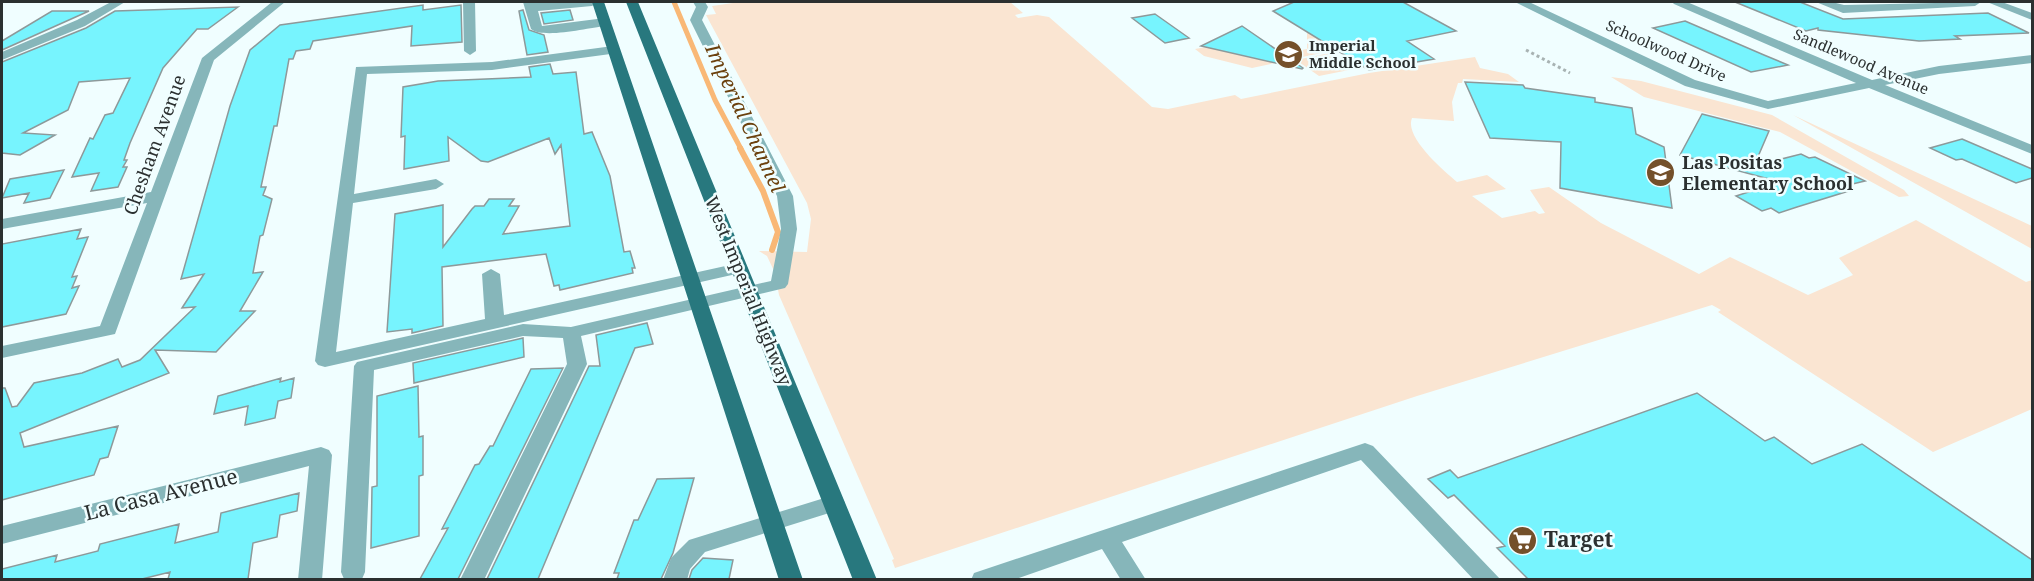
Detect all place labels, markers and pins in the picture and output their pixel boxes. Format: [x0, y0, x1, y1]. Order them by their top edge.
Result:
place label: Imperial Middle School [1309, 35, 1417, 72]
school or university icon: Imperial Middle School [1272, 39, 1304, 71]
place label: Las Positas Elementary School [1682, 150, 1854, 195]
school or university icon: Las Positas Elementary School [1645, 157, 1677, 189]
supermarket icon: Target [1507, 524, 1539, 556]
place label: Target [1544, 525, 1613, 553]

